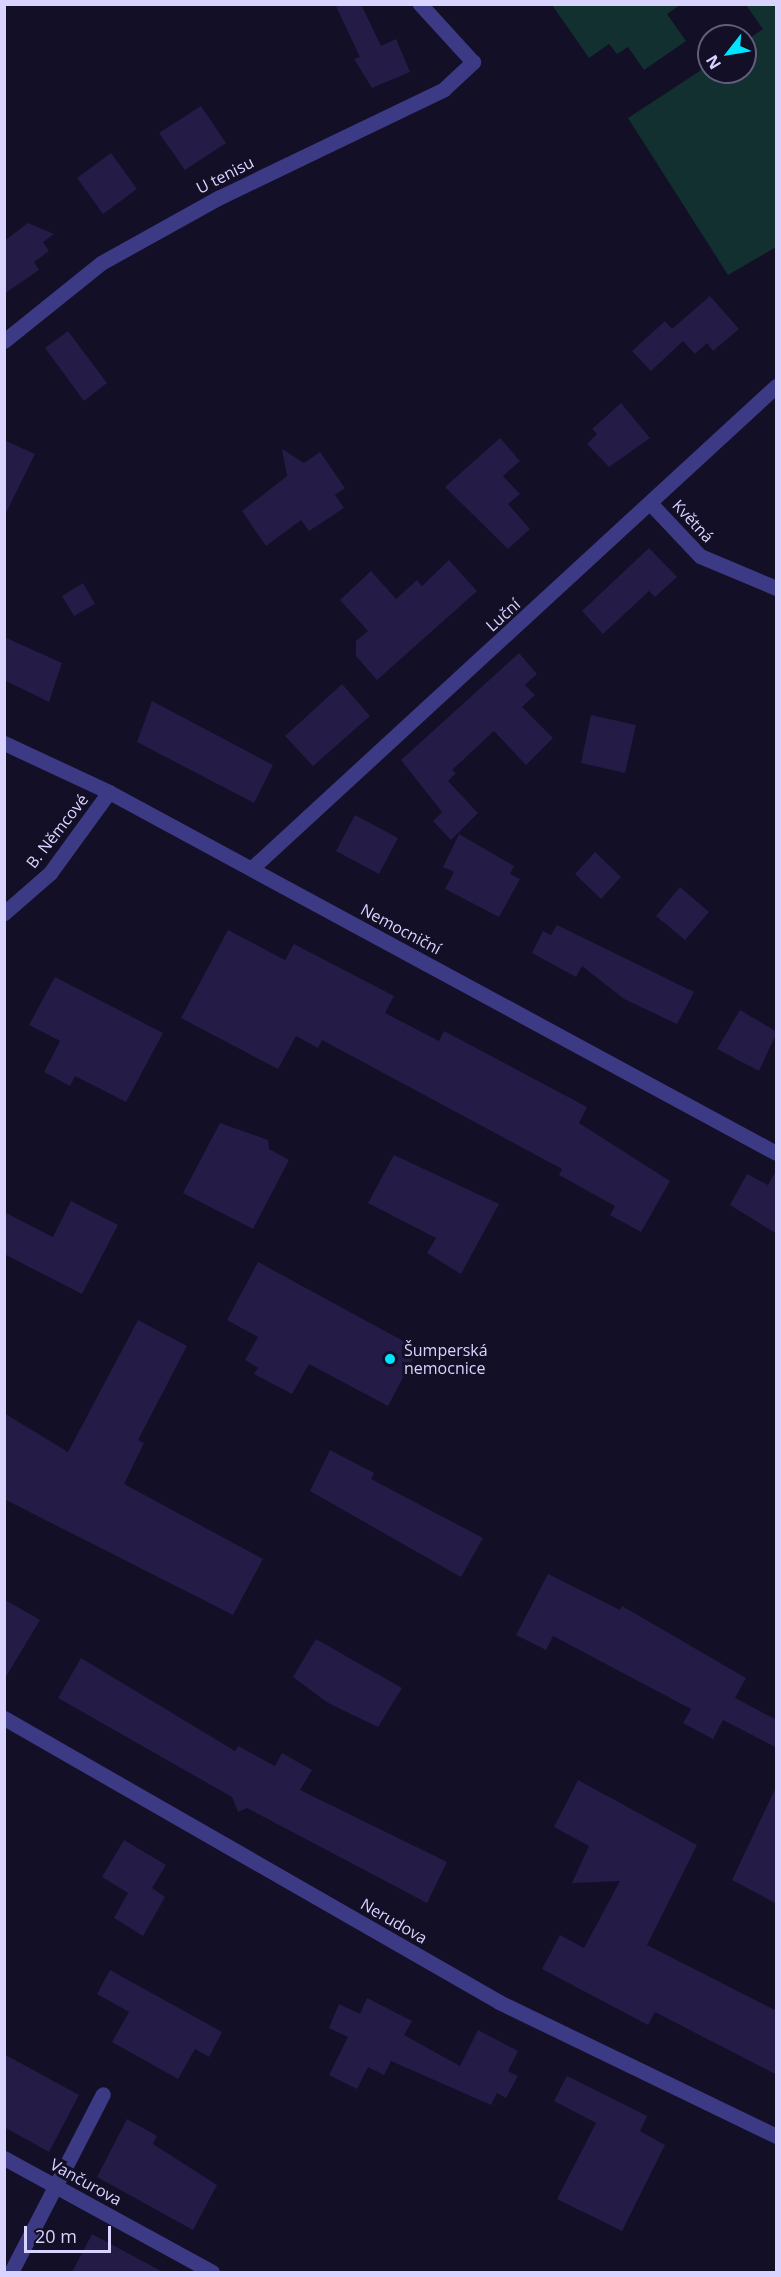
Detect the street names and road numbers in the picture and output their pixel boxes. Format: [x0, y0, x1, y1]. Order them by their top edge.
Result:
street label: U tenisu [193, 152, 257, 198]
street label: Květná [669, 496, 717, 546]
street label: Luční [482, 595, 524, 635]
street label: B. Němcové [22, 790, 92, 872]
street label: Nemocniční [357, 900, 445, 958]
street label: Nerudova [357, 1894, 431, 1948]
street label: Vančurova [47, 2155, 125, 2209]

